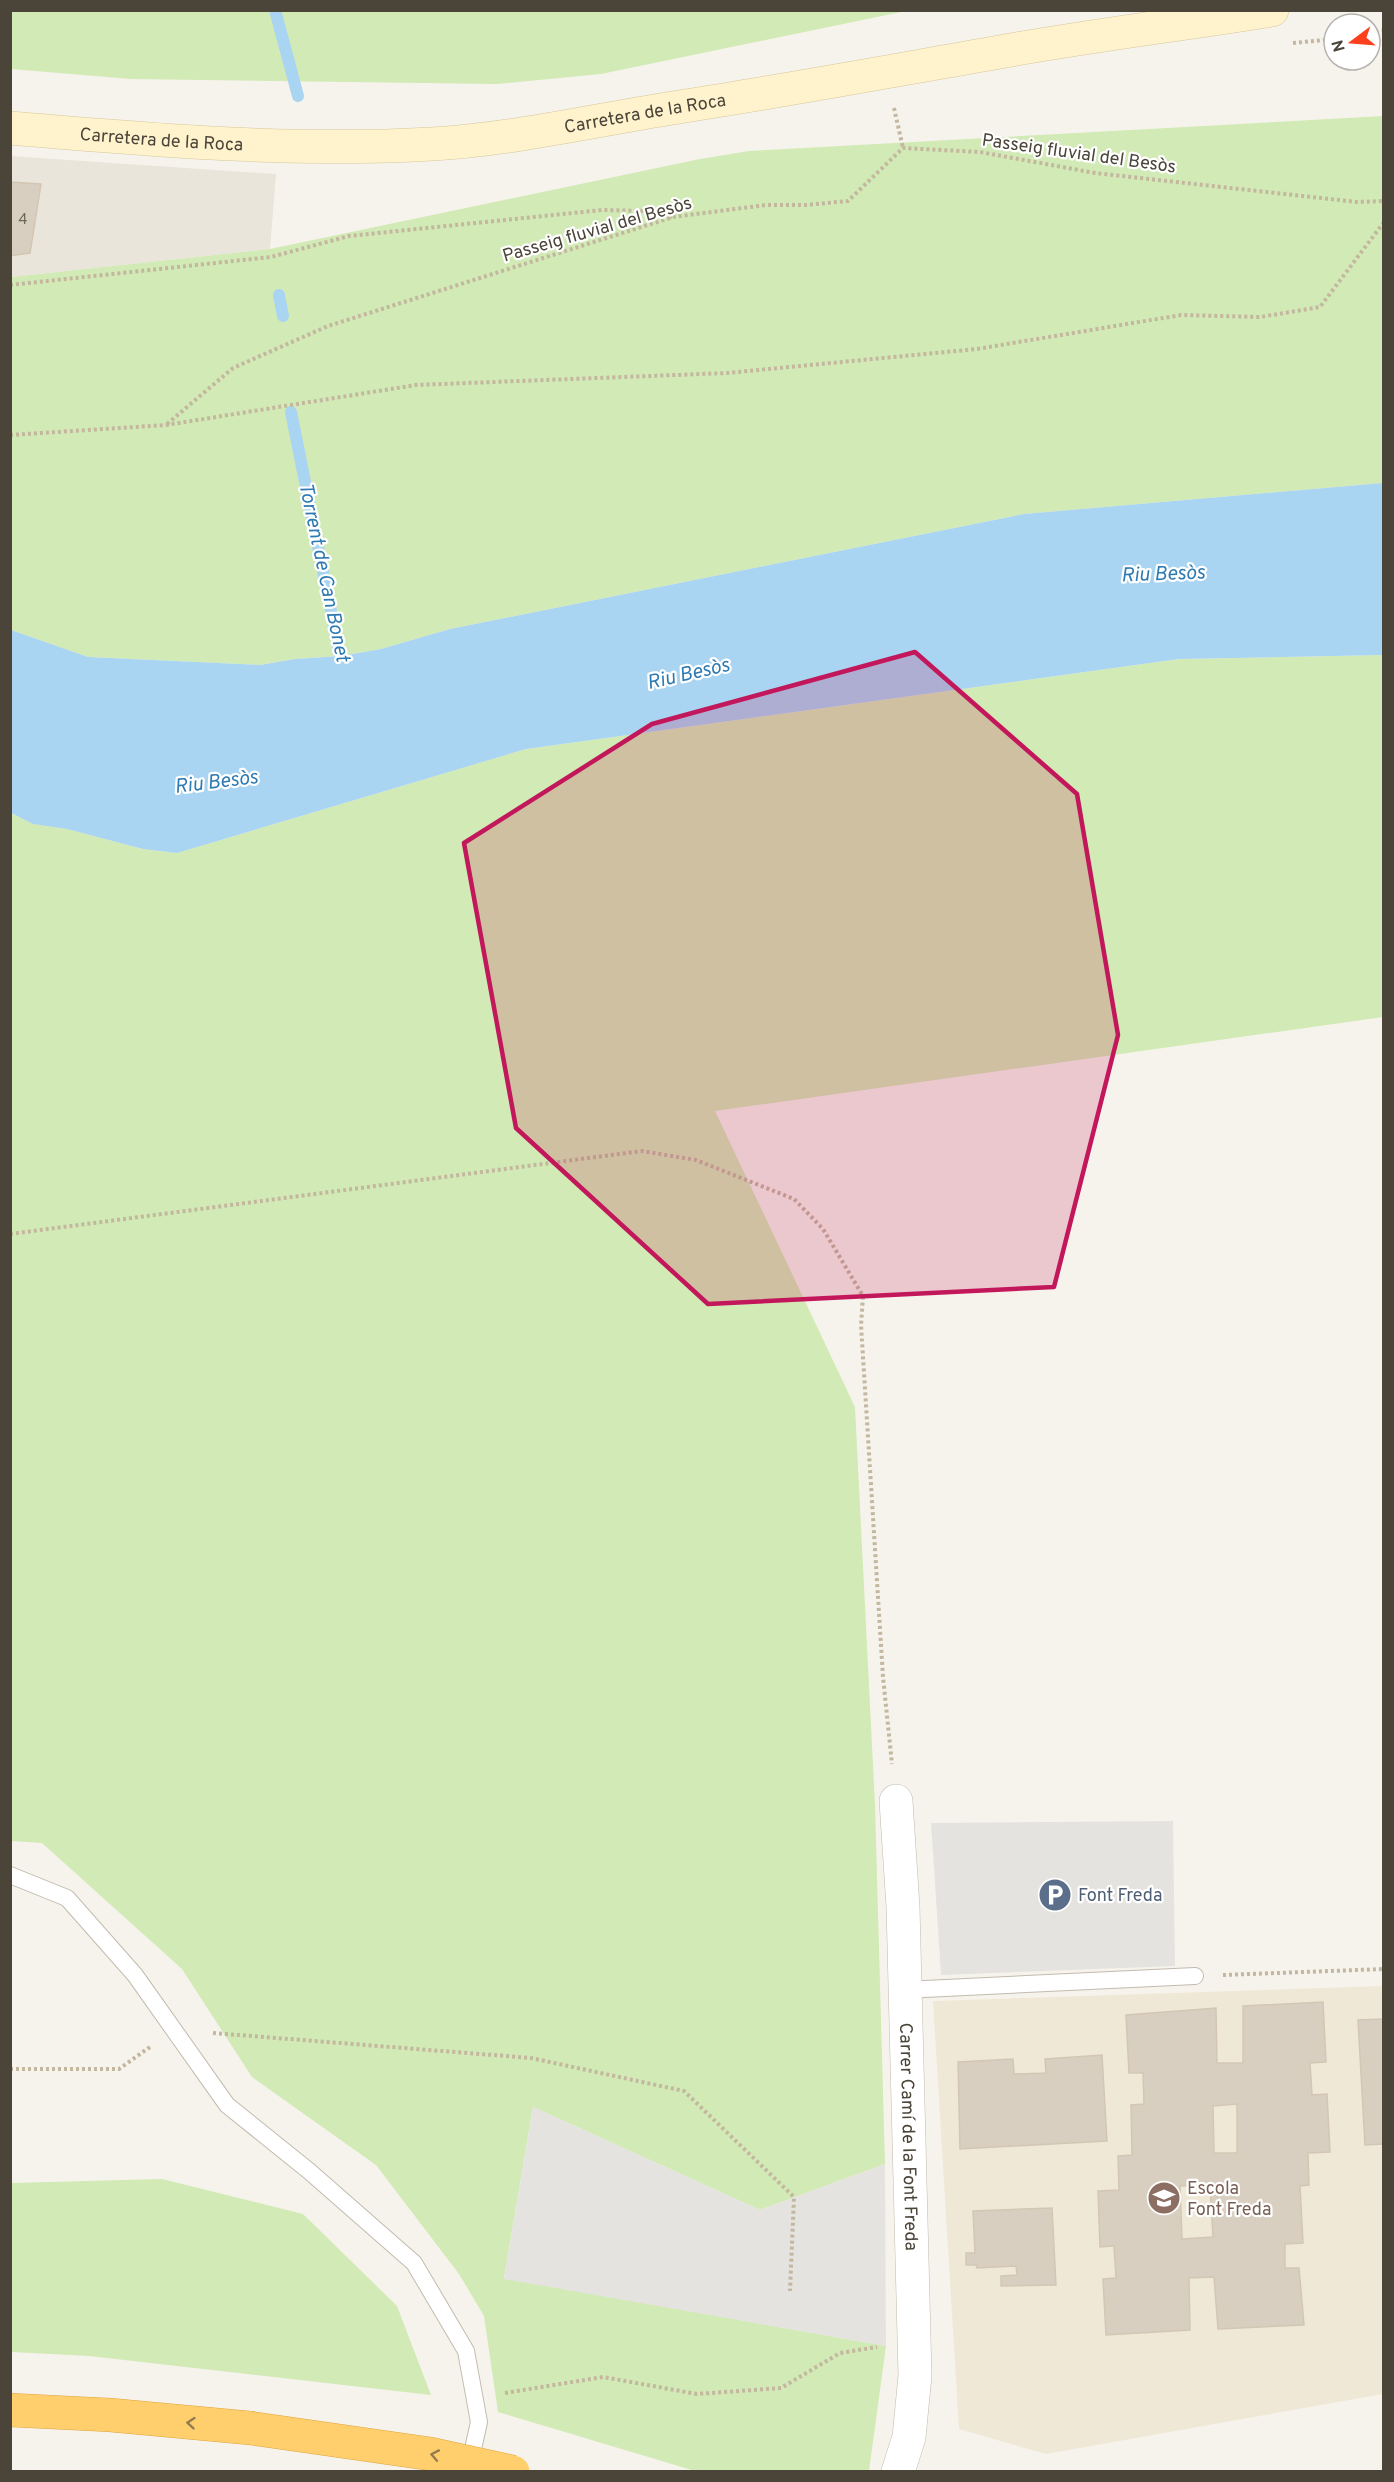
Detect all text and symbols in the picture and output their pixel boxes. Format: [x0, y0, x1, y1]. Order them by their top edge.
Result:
north arrow [1322, 12, 1382, 72]
text: N [1328, 37, 1351, 54]
street label: Carretera de la Roca [562, 90, 728, 140]
street label: Carretera de la Roca [79, 124, 244, 158]
street label: Passeig fluvial del Besòs [980, 129, 1177, 179]
street label: Passeig fluvial del Besòs [500, 192, 695, 268]
house number: 4 [18, 211, 28, 230]
water label: Torrent de Can Bonet [291, 481, 355, 665]
water label: Riu Besòs [1121, 561, 1206, 589]
water label: Riu Besòs [645, 653, 733, 697]
water label: Riu Besòs [173, 765, 261, 801]
parking icon: Font Freda [1037, 1877, 1073, 1913]
place label: Font Freda [1078, 1885, 1162, 1908]
street label: Carrer Camí de la Font Freda [893, 2022, 922, 2251]
place label: Escola Font Freda [1187, 2178, 1271, 2222]
school or university icon: Escola Font Freda [1146, 2180, 1182, 2216]
one-way arrow [187, 2417, 196, 2430]
one-way arrow [430, 2449, 440, 2462]

